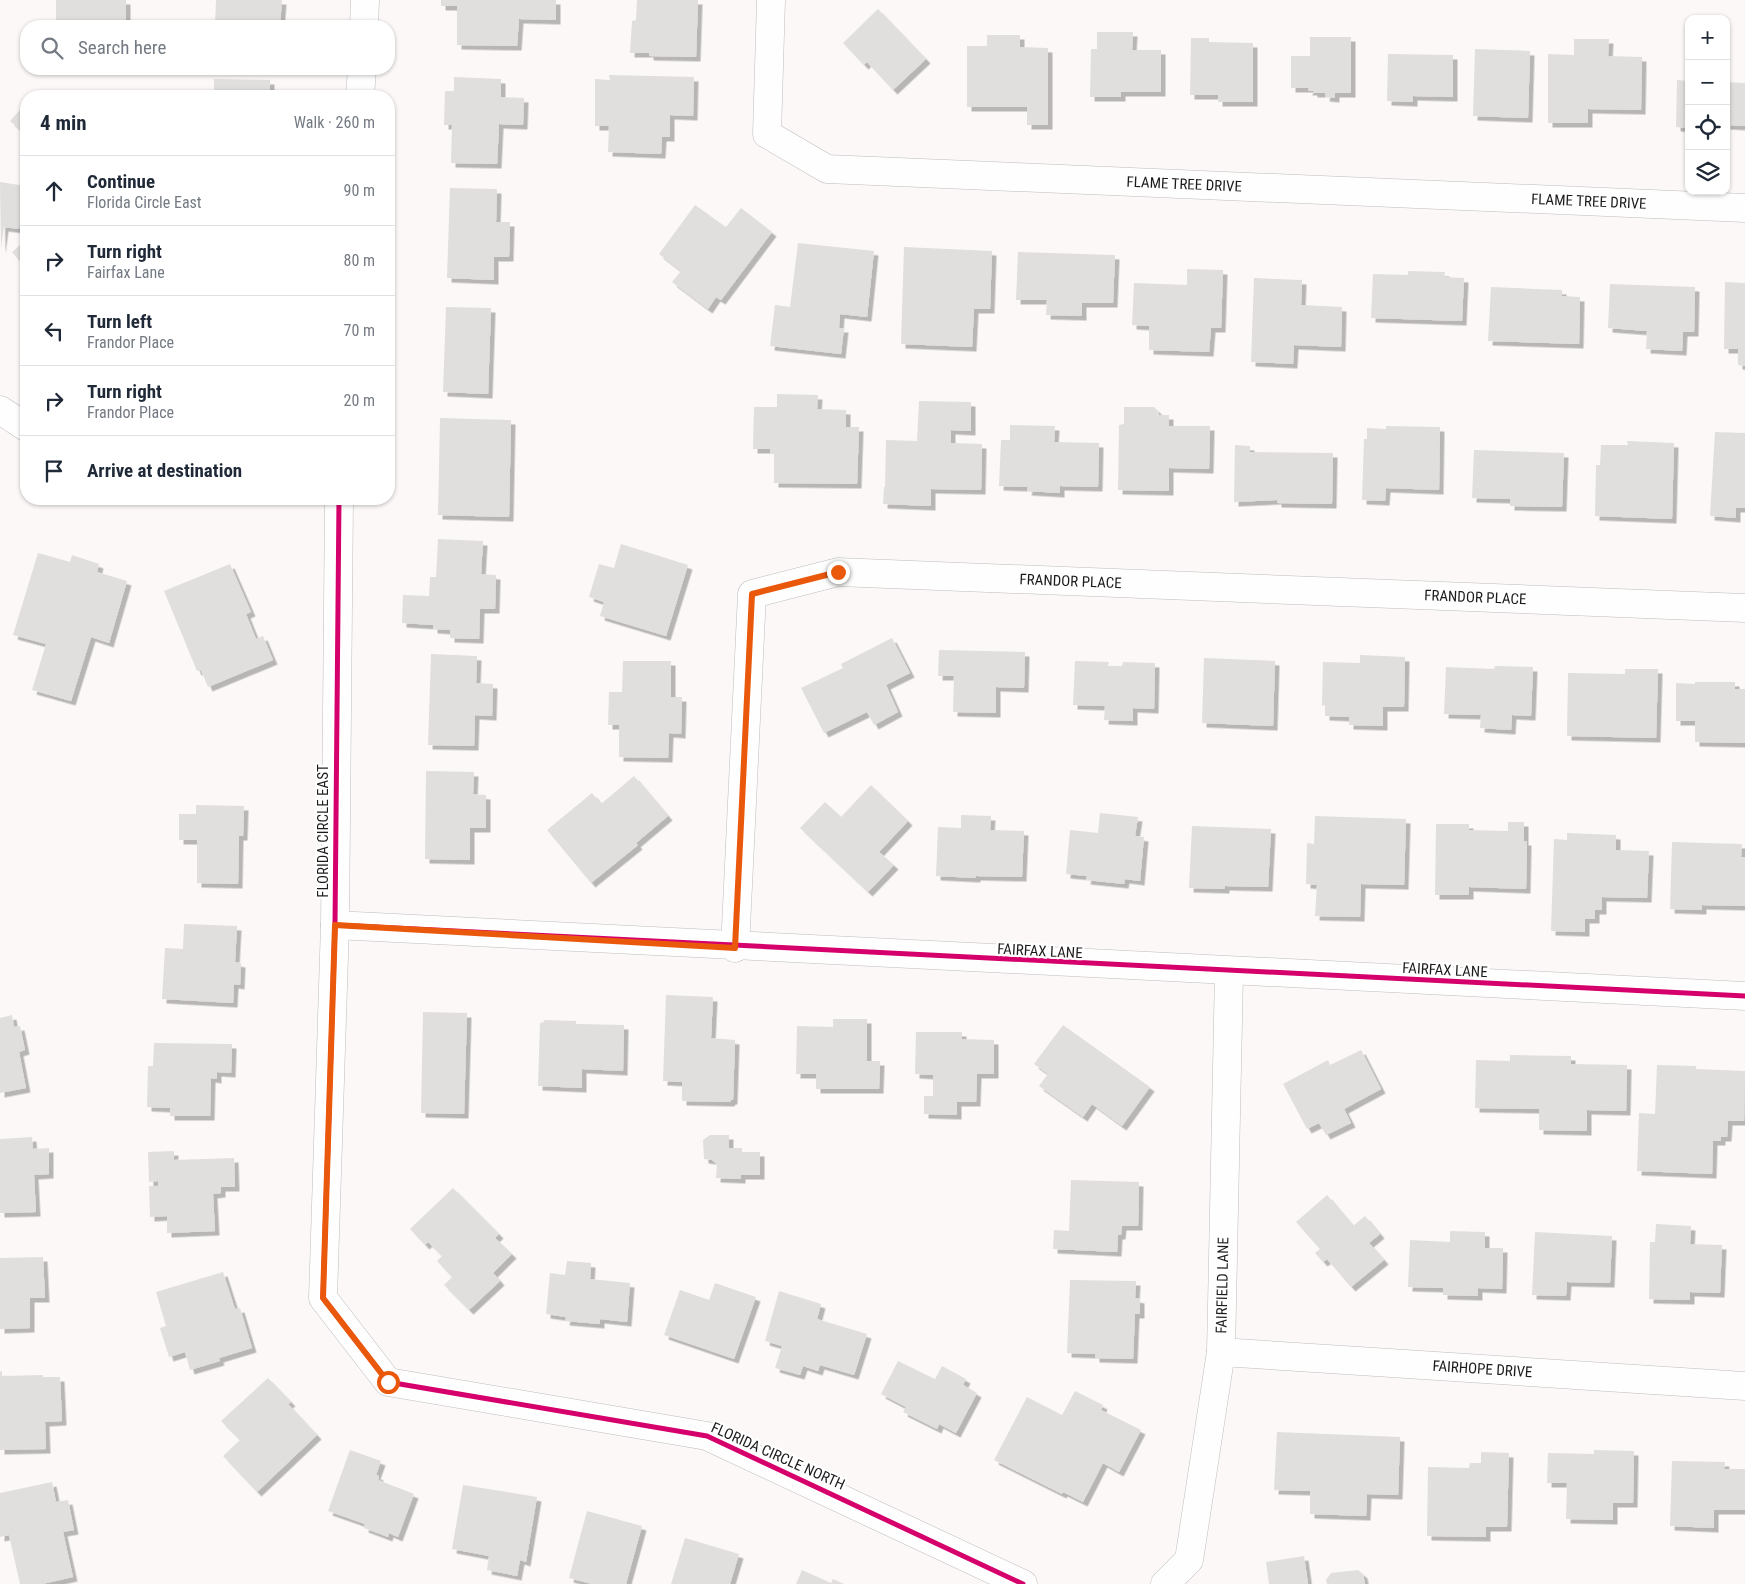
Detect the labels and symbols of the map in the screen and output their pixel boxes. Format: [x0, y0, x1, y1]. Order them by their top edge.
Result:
street label: FLAME TREE DRIVE [1126, 173, 1242, 196]
street label: FLAME TREE DRIVE [1531, 190, 1647, 213]
route end [827, 561, 850, 584]
street label: FRANDOR PLACE [1019, 570, 1122, 592]
street label: FRANDOR PLACE [1424, 586, 1527, 608]
street label: FLORIDA CIRCLE EAST [314, 764, 332, 898]
street label: FAIRFAX LANE [997, 940, 1083, 962]
street label: FAIRFAX LANE [1402, 959, 1488, 981]
street label: FAIRFIELD LANE [1212, 1237, 1232, 1334]
street label: FAIRHOPE DRIVE [1432, 1357, 1533, 1381]
route start [377, 1371, 400, 1394]
street label: FLORIDA CIRCLE NORTH [708, 1418, 848, 1494]

